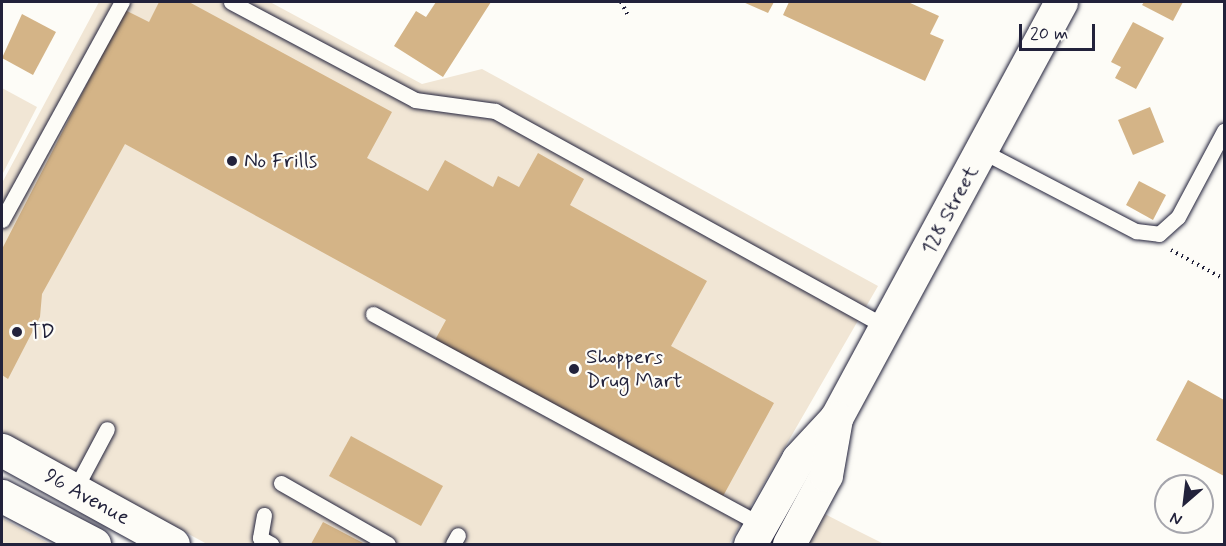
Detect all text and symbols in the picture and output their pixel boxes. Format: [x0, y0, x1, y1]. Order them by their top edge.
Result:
scale bar [1022, 12, 1098, 50]
text: 20 m [1030, 22, 1068, 46]
place label: No Frills [244, 148, 315, 174]
marker: No Frills [225, 154, 239, 168]
street label: 128 Street [916, 161, 984, 259]
place label: TD [29, 319, 55, 345]
marker: TD [10, 325, 24, 339]
place label: Shoppers Drug Mart [586, 344, 683, 394]
marker: Shoppers Drug Mart [567, 362, 581, 376]
street label: 96 Avenue [40, 463, 134, 531]
north arrow [1154, 474, 1214, 534]
text: N [1167, 507, 1186, 530]

